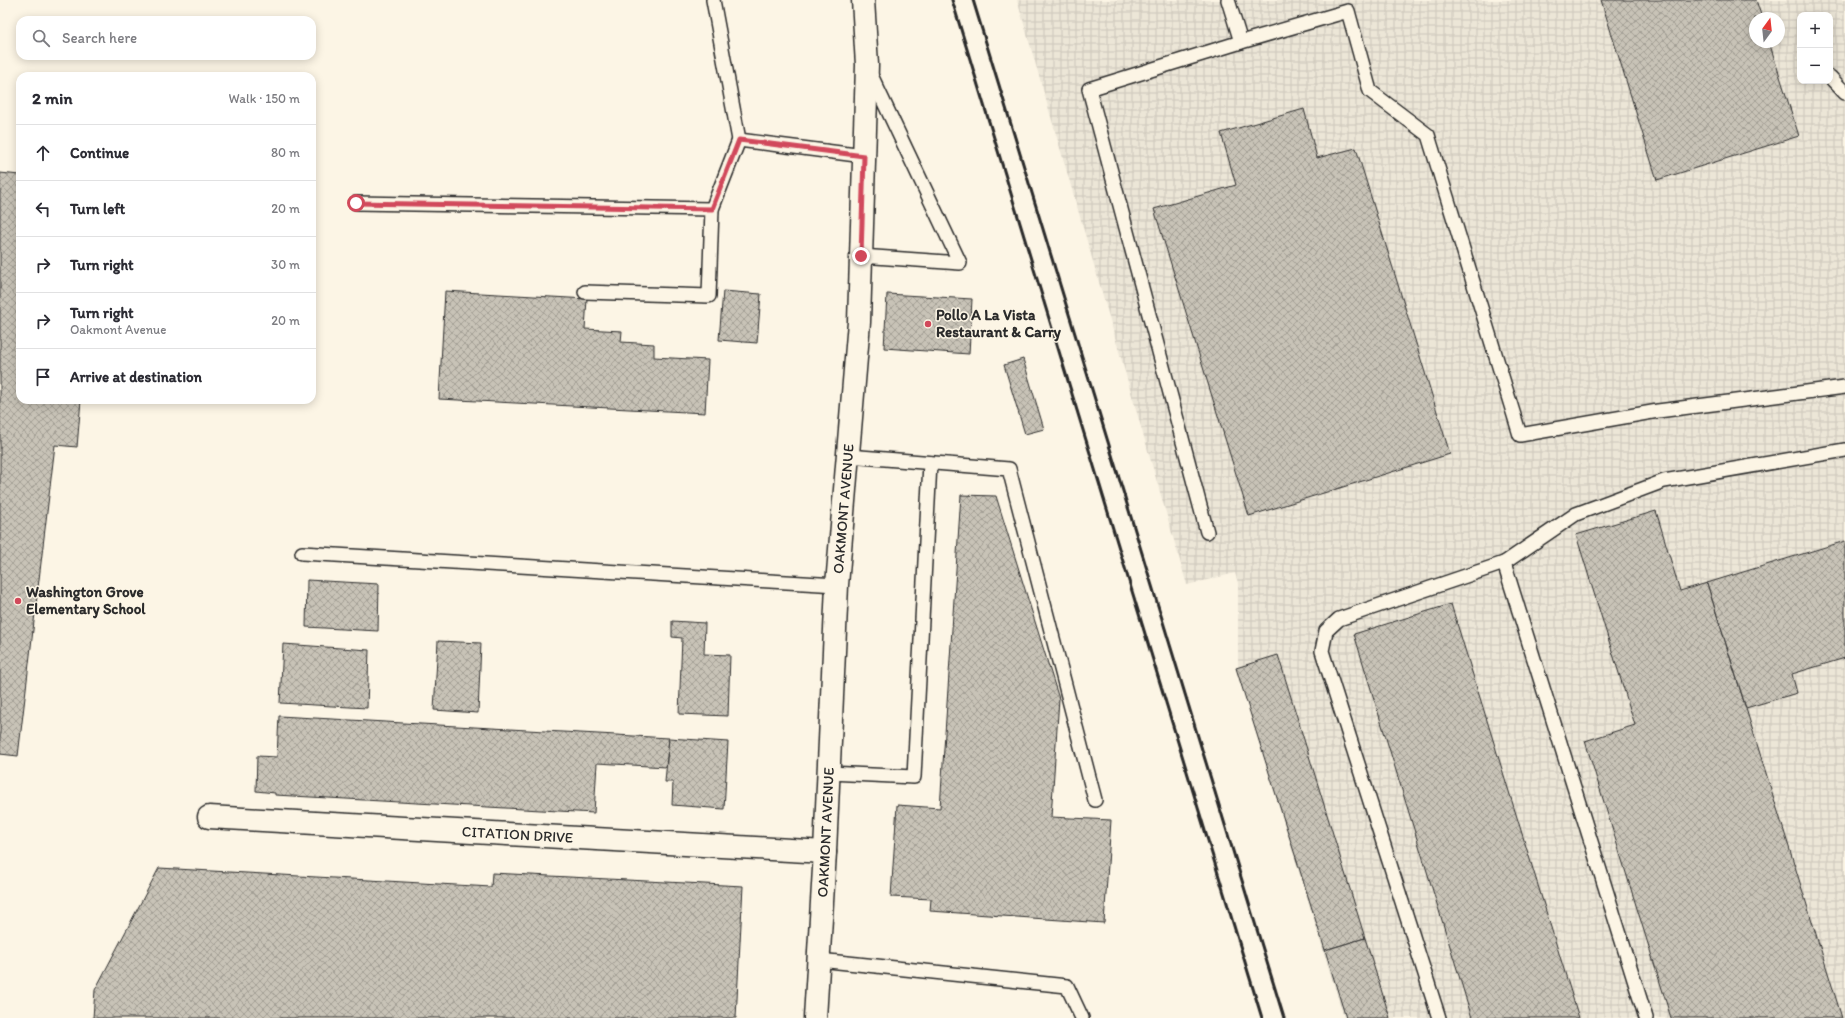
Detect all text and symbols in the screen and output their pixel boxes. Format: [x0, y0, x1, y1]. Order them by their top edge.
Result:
north arrow [1749, 12, 1785, 48]
map controls [1797, 12, 1833, 84]
button: + [1797, 12, 1833, 48]
search box [16, 16, 316, 60]
icon: search [30, 27, 52, 49]
text: Search here [62, 29, 137, 47]
button: − [1797, 48, 1833, 84]
text: 2 min [32, 88, 72, 108]
text: Walk · 150 m [229, 91, 300, 106]
icon: ahead [32, 142, 54, 164]
text: Continue [70, 144, 129, 162]
text: 80 m [271, 145, 300, 160]
route start [347, 194, 365, 212]
icon: left [32, 198, 54, 220]
text: Turn left [70, 200, 125, 218]
text: 20 m [271, 201, 300, 216]
route end [852, 247, 870, 265]
icon: right [32, 254, 54, 276]
text: Turn right [70, 256, 134, 274]
text: 30 m [271, 257, 300, 272]
text: Turn right [70, 304, 134, 322]
place label: Pollo A La Vista Restaurant & Carry [936, 306, 1062, 342]
icon: right [32, 310, 54, 332]
text: 20 m [271, 313, 300, 328]
marker: Pollo A La Vista Restaurant & Carry [923, 319, 933, 329]
text: Oakmont Avenue [70, 322, 166, 337]
icon: arrive [32, 366, 54, 388]
text: Arrive at destination [70, 368, 202, 386]
street label: OAKMONT AVENUE [829, 443, 858, 574]
place label: Washington Grove Elementary School [26, 583, 146, 619]
marker: Washington Grove Elementary School [13, 596, 23, 606]
street label: OAKMONT AVENUE [813, 767, 838, 898]
street label: CITATION DRIVE [461, 822, 574, 847]

